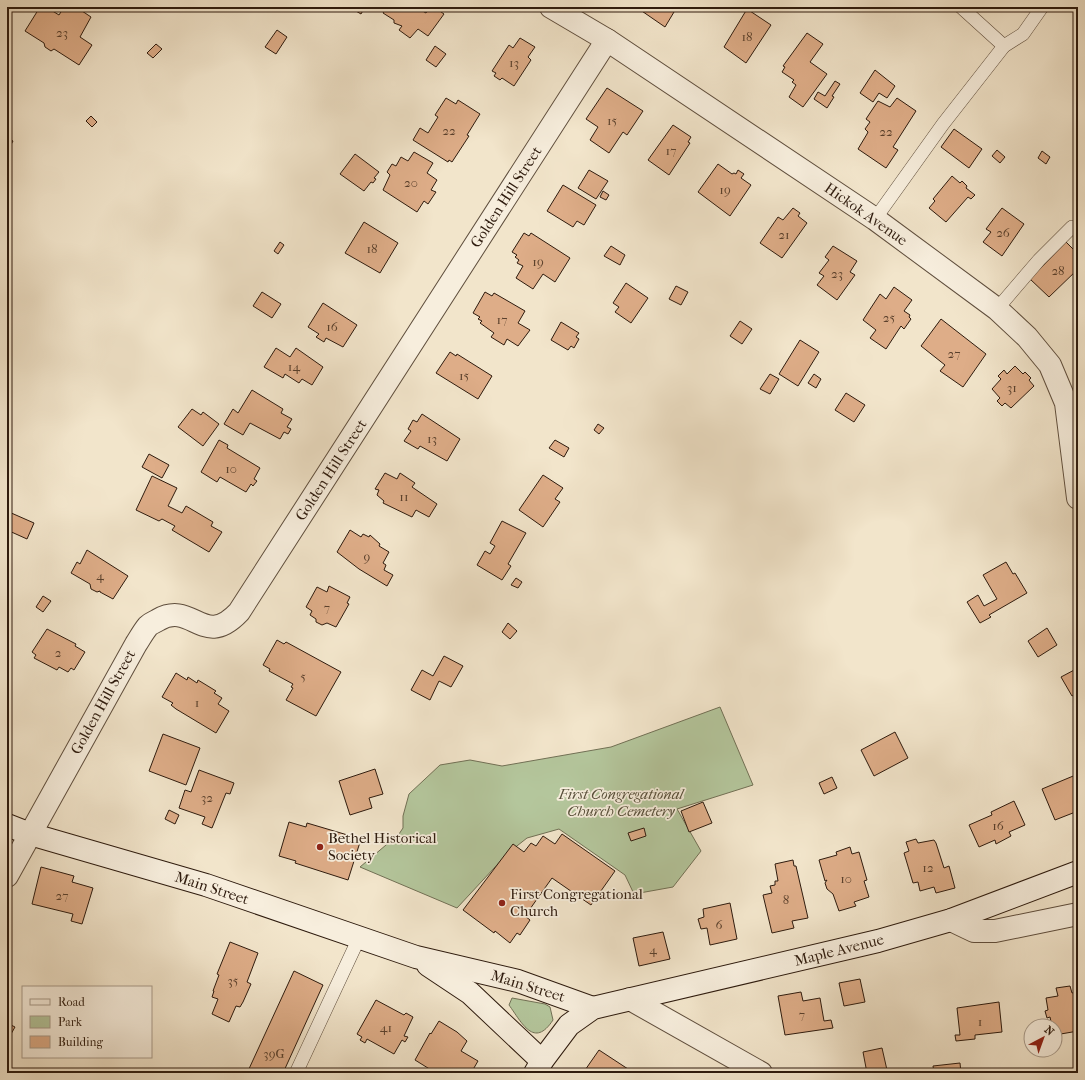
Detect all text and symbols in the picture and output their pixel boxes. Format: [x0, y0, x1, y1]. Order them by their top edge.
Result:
house number: 23 [56, 25, 68, 40]
house number: 18 [741, 29, 753, 44]
house number: 13 [509, 55, 519, 70]
house number: 15 [607, 113, 617, 128]
house number: 22 [442, 123, 456, 138]
house number: 22 [879, 124, 893, 139]
street label: Golden Hill Street [467, 142, 546, 251]
house number: 17 [666, 143, 676, 158]
house number: 20 [404, 175, 418, 190]
street label: Hickok Avenue [821, 179, 911, 250]
house number: 19 [719, 182, 731, 197]
house number: 26 [996, 225, 1011, 240]
house number: 21 [778, 227, 790, 242]
house number: 18 [366, 241, 378, 256]
house number: 19 [532, 254, 544, 269]
house number: 28 [1051, 263, 1065, 278]
house number: 23 [831, 266, 843, 281]
house number: 25 [883, 310, 896, 325]
house number: 17 [497, 312, 507, 327]
house number: 16 [326, 319, 339, 334]
house number: 27 [948, 346, 960, 361]
house number: 14 [288, 359, 300, 374]
house number: 15 [459, 368, 469, 383]
house number: 31 [1007, 380, 1017, 395]
street label: Golden Hill Street [292, 415, 371, 524]
house number: 13 [427, 431, 437, 446]
house number: 10 [225, 461, 237, 476]
house number: 11 [399, 489, 409, 504]
house number: 9 [364, 549, 371, 564]
house number: 4 [96, 568, 104, 583]
house number: 7 [324, 600, 330, 615]
house number: 2 [55, 645, 62, 660]
street label: Golden Hill Street [67, 646, 140, 758]
house number: 5 [300, 669, 306, 684]
house number: 1 [195, 695, 199, 710]
park label: First Congregational Church Cemetery [558, 785, 686, 820]
house number: 32 [201, 790, 213, 805]
house number: 16 [992, 818, 1005, 833]
place label: Bethel Historical Society [328, 829, 437, 864]
marker: Bethel Historical Society [315, 842, 325, 852]
house number: 12 [922, 860, 934, 875]
street label: Main Street [173, 868, 252, 909]
house number: 10 [840, 871, 852, 886]
place label: First Congregational Church [510, 885, 643, 920]
house number: 27 [56, 888, 68, 903]
house number: 8 [783, 892, 789, 907]
marker: First Congregational Church [497, 898, 507, 908]
house number: 6 [715, 917, 723, 932]
street label: Maple Avenue [792, 930, 886, 970]
house number: 4 [649, 942, 657, 957]
street label: Main Street [489, 966, 568, 1006]
house number: 35 [228, 973, 239, 988]
legend [22, 986, 152, 1058]
text: Road [58, 995, 85, 1009]
house number: 7 [799, 1007, 805, 1022]
house number: 1 [978, 1014, 982, 1029]
text: Park [58, 1015, 83, 1029]
north arrow [1023, 1018, 1063, 1058]
house number: 41 [380, 1020, 392, 1035]
text: N [1042, 1023, 1057, 1039]
text: Building [58, 1035, 103, 1049]
house number: 39G [263, 1046, 285, 1061]

